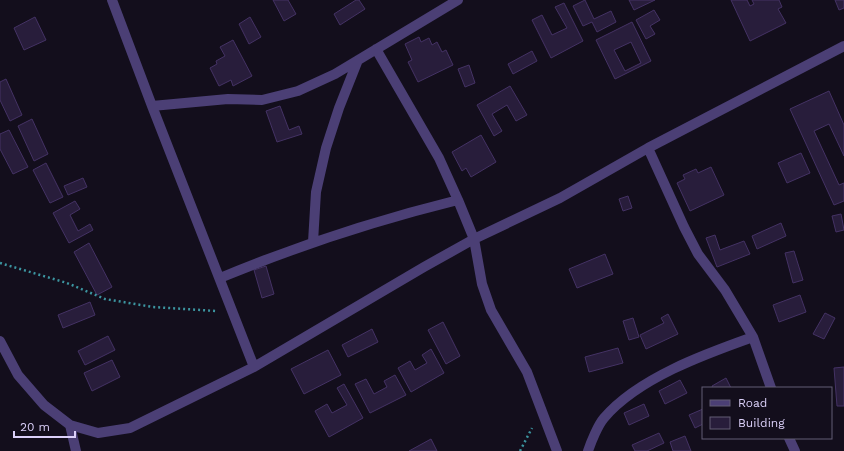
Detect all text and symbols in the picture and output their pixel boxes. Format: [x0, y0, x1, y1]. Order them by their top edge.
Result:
legend [702, 387, 832, 439]
text: Road [738, 396, 767, 410]
scale bar [14, 413, 75, 439]
text: Building [738, 416, 785, 430]
text: 20 m [20, 420, 50, 434]

